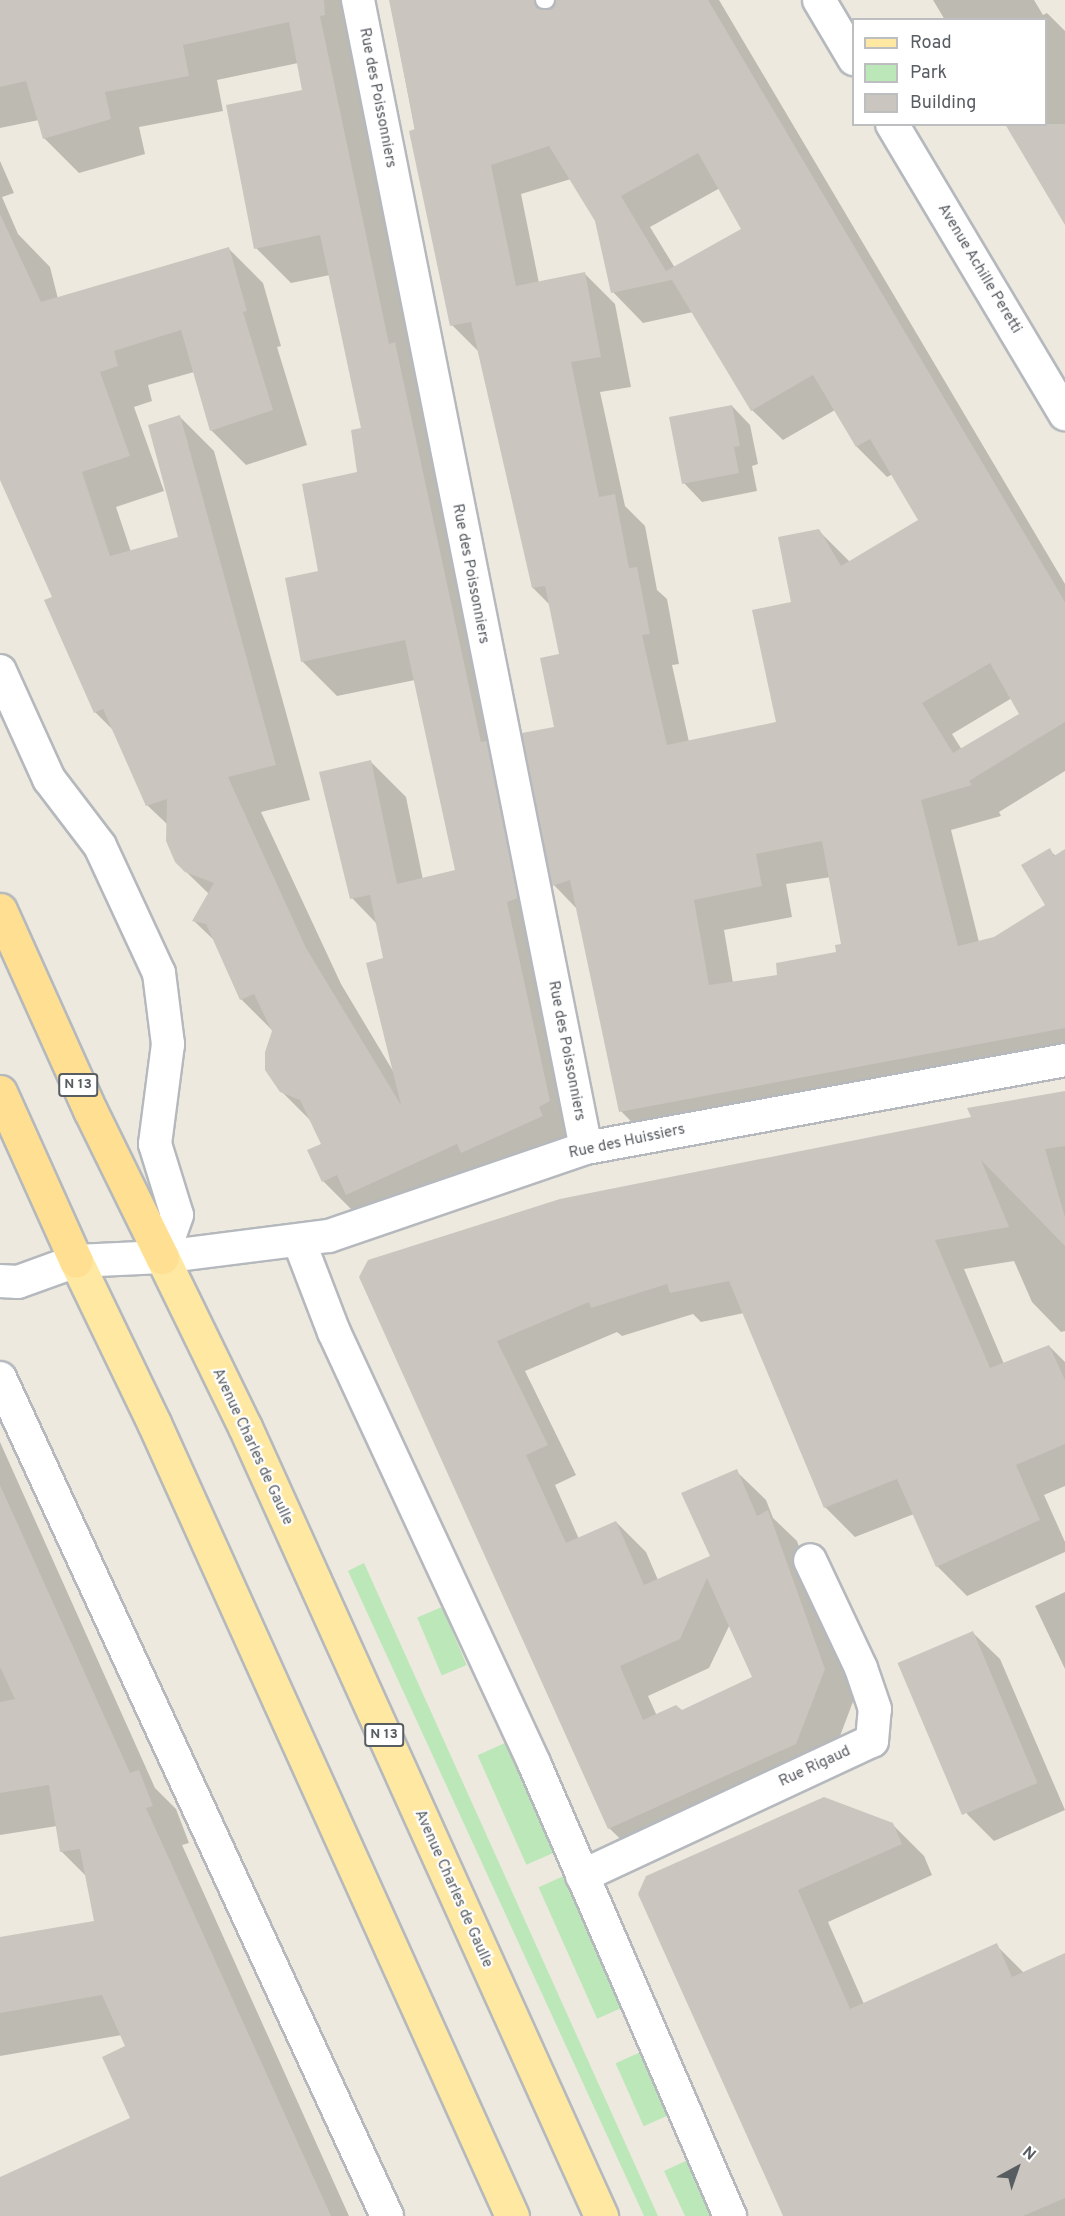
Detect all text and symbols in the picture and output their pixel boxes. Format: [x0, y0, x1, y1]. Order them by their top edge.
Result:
legend [852, 18, 1047, 126]
street label: Rue des Poissonniers [355, 26, 399, 170]
text: Road [910, 32, 952, 55]
text: Park [910, 62, 947, 85]
text: Building [910, 92, 976, 115]
street label: Avenue Achille Peretti [933, 201, 1025, 337]
street label: Rue des Poissonniers [448, 502, 492, 646]
street label: Rue des Poissonniers [544, 979, 588, 1123]
road number: N 13 [57, 1074, 99, 1096]
street label: Rue des Huissiers [567, 1121, 687, 1163]
street label: Avenue Charles de Gaulle [208, 1366, 296, 1528]
road number: N 13 [363, 1724, 405, 1746]
street label: Rue Rigaud [776, 1743, 854, 1791]
street label: Avenue Charles de Gaulle [410, 1807, 496, 1971]
north arrow [987, 2138, 1047, 2198]
text: N [1018, 2143, 1039, 2166]

